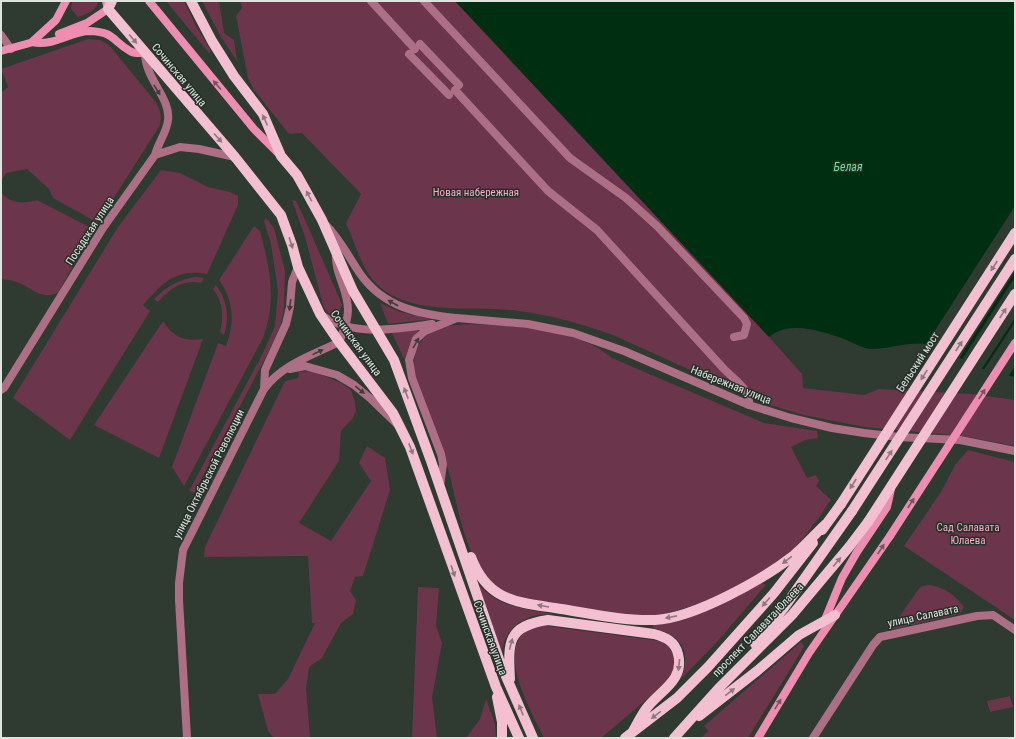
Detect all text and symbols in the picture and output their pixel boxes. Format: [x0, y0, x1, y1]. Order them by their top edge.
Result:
one-way arrow [129, 34, 138, 44]
street label: Сочинская улица [149, 41, 209, 109]
one-way arrow [213, 80, 222, 91]
one-way arrow [154, 84, 161, 95]
one-way arrow [262, 115, 268, 126]
one-way arrow [213, 133, 223, 143]
water label: Белая [833, 160, 863, 174]
park label: Новая набережная [433, 186, 519, 199]
one-way arrow [305, 190, 312, 202]
street label: Посадская улица [63, 194, 117, 268]
one-way arrow [288, 238, 294, 250]
one-way arrow [990, 261, 998, 271]
one-way arrow [287, 299, 293, 311]
one-way arrow [387, 299, 399, 306]
street label: Сочинская улица [328, 307, 384, 379]
one-way arrow [999, 307, 1007, 318]
street label: Бельский мост [894, 329, 942, 394]
one-way arrow [412, 337, 419, 349]
one-way arrow [955, 341, 963, 351]
one-way arrow [313, 349, 324, 355]
street label: Набережная улица [689, 363, 773, 407]
one-way arrow [920, 369, 927, 381]
one-way arrow [354, 386, 365, 395]
one-way arrow [403, 386, 409, 398]
one-way arrow [978, 389, 986, 399]
street label: улица Октябрьской Революции [171, 407, 247, 541]
one-way arrow [408, 443, 414, 455]
one-way arrow [885, 449, 892, 461]
one-way arrow [849, 479, 857, 490]
one-way arrow [907, 498, 915, 508]
park label: Сад Салавата Юлаева [937, 521, 999, 547]
one-way arrow [877, 543, 885, 554]
one-way arrow [782, 556, 792, 564]
one-way arrow [833, 556, 842, 567]
one-way arrow [451, 566, 457, 578]
street label: проспект Салавата Юлаева [710, 580, 806, 680]
one-way arrow [762, 596, 771, 607]
street label: Сочинская улица [470, 599, 510, 677]
street label: улица Салавата [886, 602, 960, 630]
one-way arrow [536, 603, 549, 609]
one-way arrow [665, 615, 677, 621]
one-way arrow [508, 638, 514, 650]
one-way arrow [675, 659, 682, 671]
one-way arrow [725, 688, 736, 696]
one-way arrow [774, 699, 782, 709]
one-way arrow [518, 704, 524, 716]
one-way arrow [651, 711, 662, 719]

